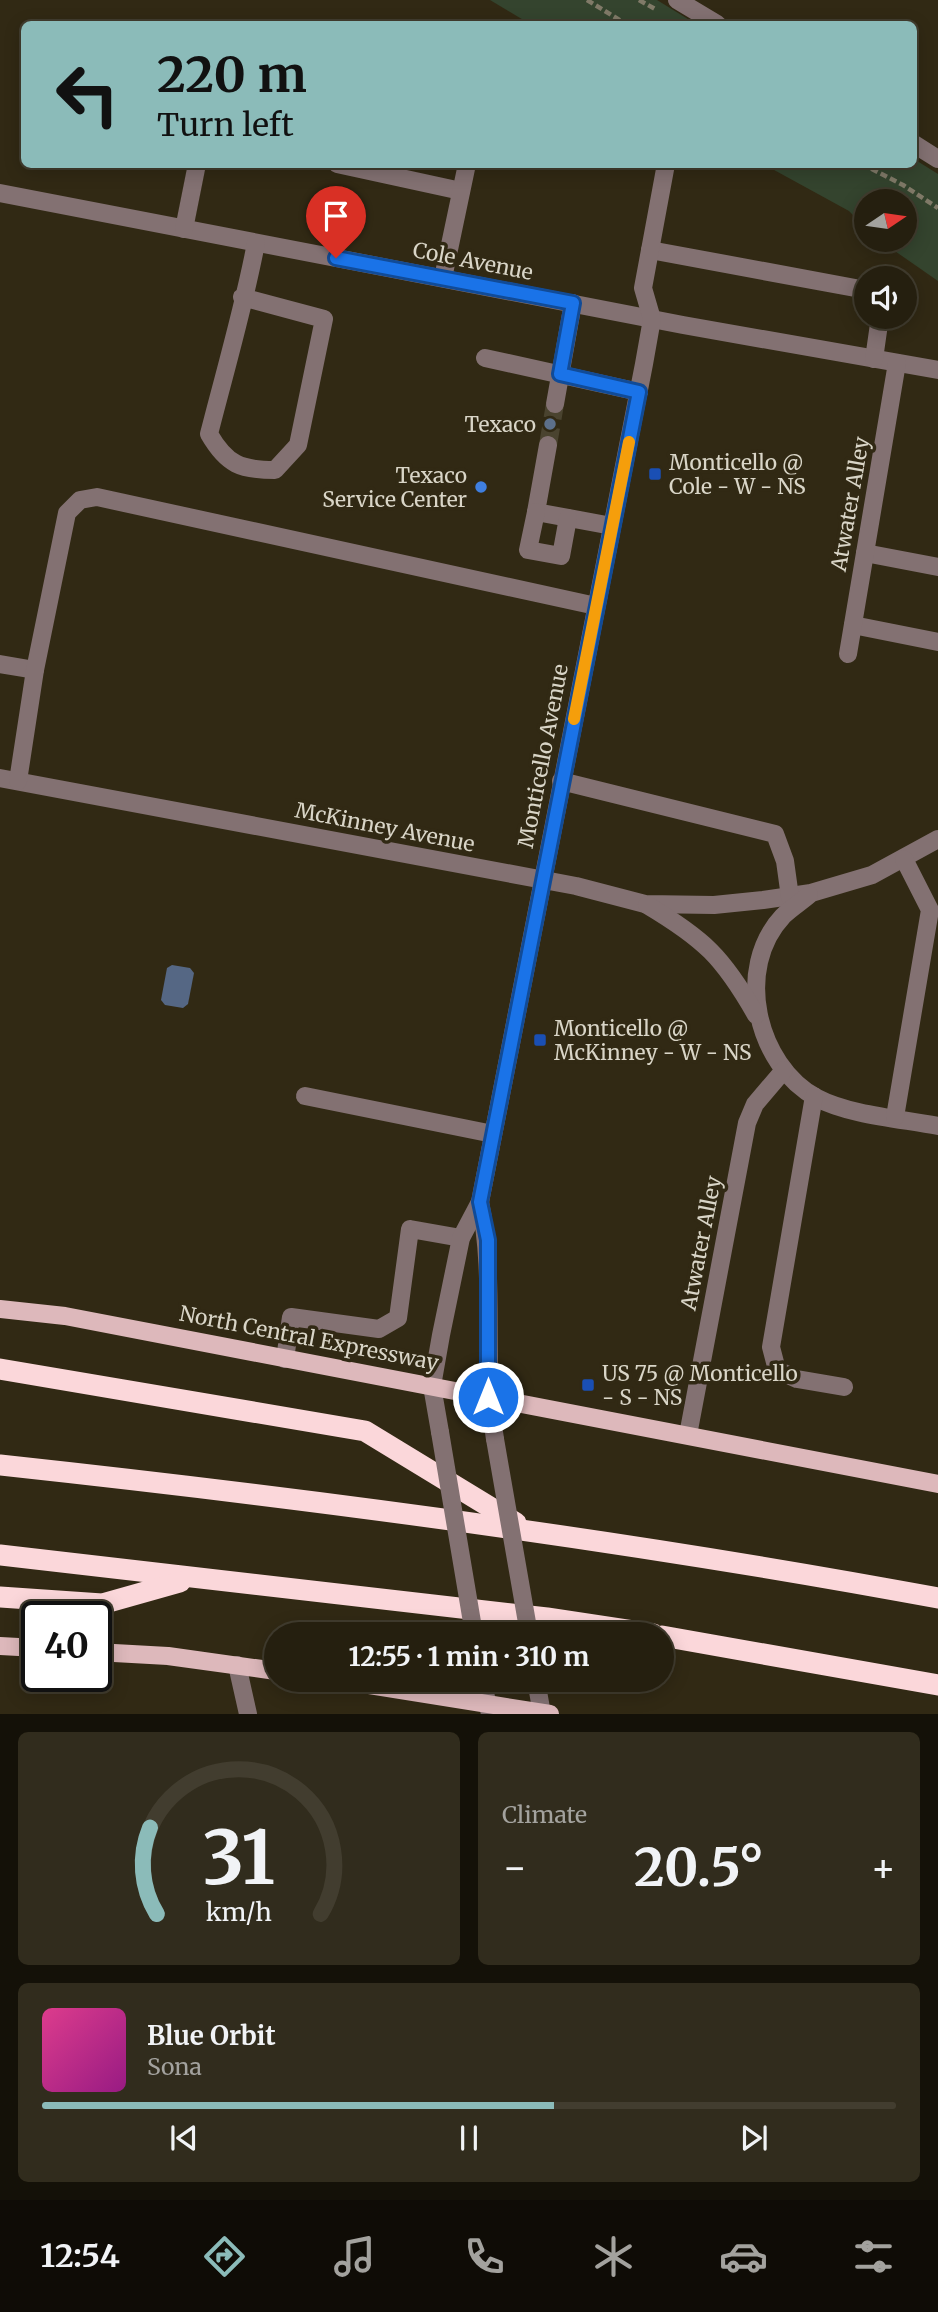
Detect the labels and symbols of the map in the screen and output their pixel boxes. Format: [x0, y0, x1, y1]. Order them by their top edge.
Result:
pin [306, 186, 366, 258]
north arrow [854, 189, 917, 252]
street label: Cole Avenue [411, 236, 535, 286]
place label: Texaco [465, 411, 536, 438]
marker: Texaco [542, 416, 558, 432]
street label: Atwater Alley [825, 434, 875, 574]
place label: Monticello @ Cole - W - NS [669, 449, 806, 500]
place label: Texaco Service Center [322, 462, 467, 513]
marker: Monticello @ Cole - W - NS [647, 466, 663, 482]
marker: Texaco Service Center [473, 479, 489, 495]
street label: Monticello Avenue [512, 662, 574, 850]
street label: McKinney Avenue [293, 796, 477, 858]
place label: Monticello @ McKinney - W - NS [554, 1015, 751, 1066]
marker: Monticello @ McKinney - W - NS [532, 1032, 548, 1048]
street label: Atwater Alley [675, 1173, 727, 1313]
street label: North Central Expressway [177, 1300, 442, 1377]
position arrow [451, 1360, 525, 1434]
place label: US 75 @ Monticello - S - NS [602, 1360, 798, 1411]
marker: US 75 @ Monticello - S - NS [580, 1377, 596, 1393]
speed limit sign: 40 [21, 1601, 112, 1692]

